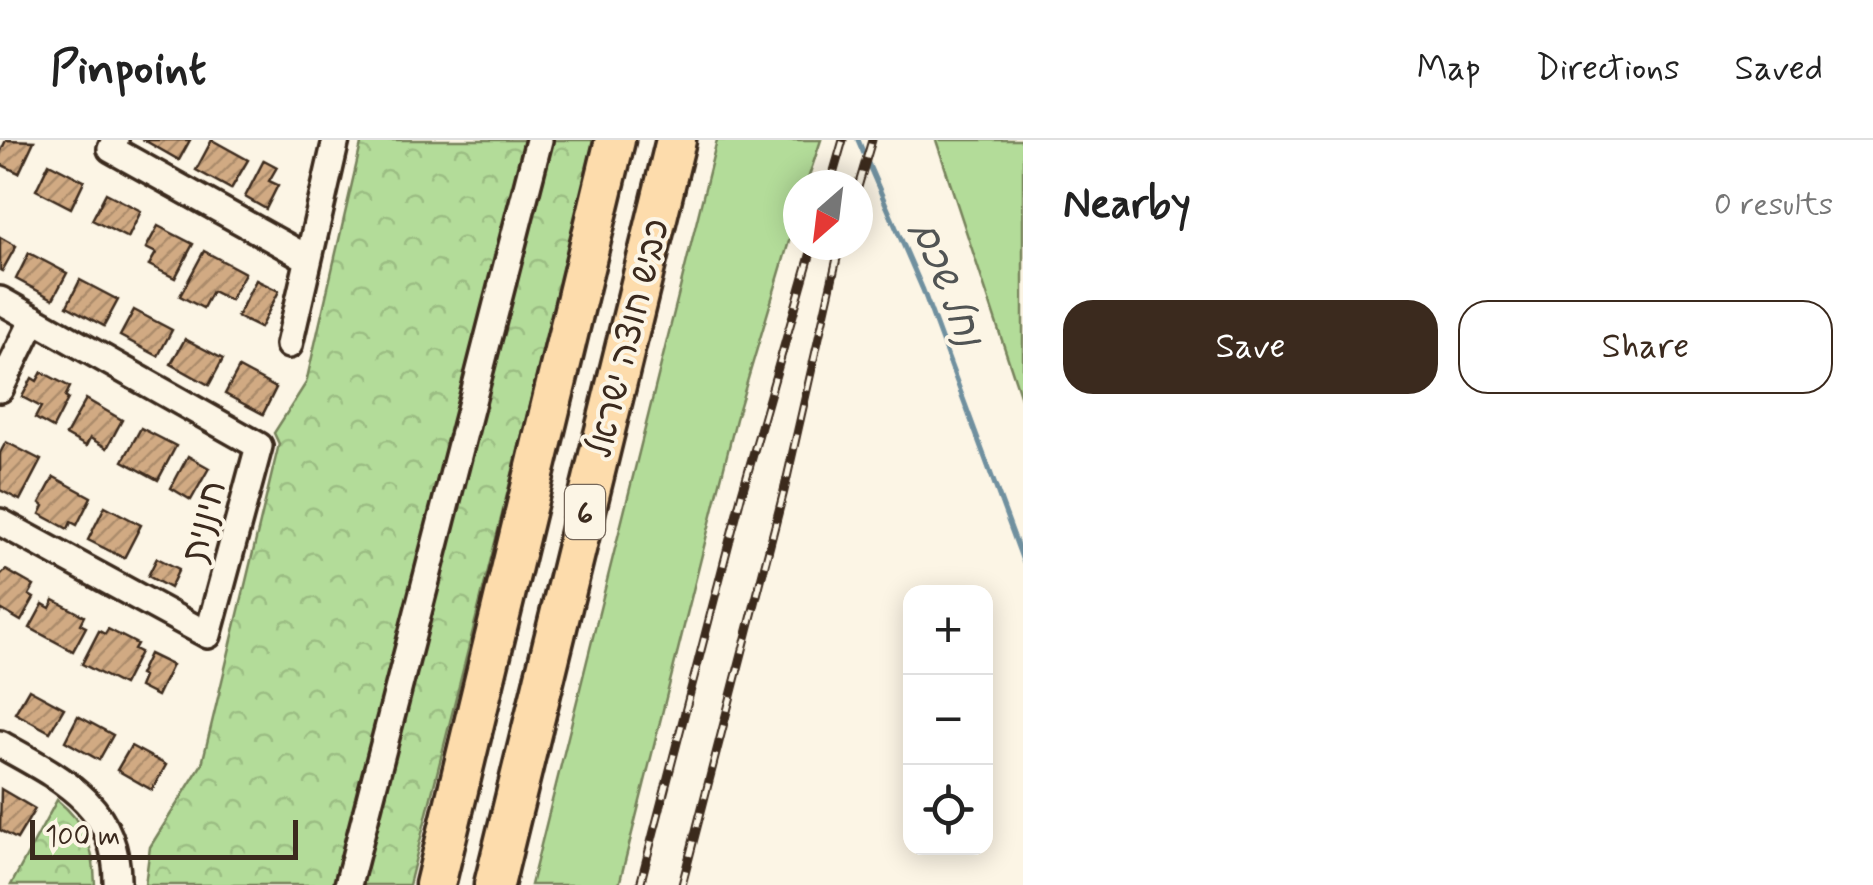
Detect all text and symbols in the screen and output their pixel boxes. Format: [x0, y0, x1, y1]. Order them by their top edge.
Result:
text: Pinpoint [50, 38, 207, 101]
text: Map [1417, 46, 1481, 92]
text: Directions [1536, 46, 1680, 92]
text: Saved [1735, 46, 1823, 92]
north arrow [783, 170, 873, 260]
text: Nearby [1063, 178, 1191, 233]
text: 0 results [1714, 184, 1833, 226]
street label: כביש חוצה ישראל [577, 214, 681, 463]
water label: נחל שכם [898, 214, 994, 356]
button: Save [1063, 300, 1438, 394]
button: Share [1458, 300, 1833, 394]
street label: חיננית [172, 476, 238, 568]
road number: 6 [565, 485, 605, 539]
map controls [903, 585, 993, 855]
button: + [903, 585, 993, 675]
button: − [903, 675, 993, 765]
button: locate [903, 765, 993, 855]
scale bar [30, 815, 298, 860]
text: 100 m [45, 819, 120, 856]

